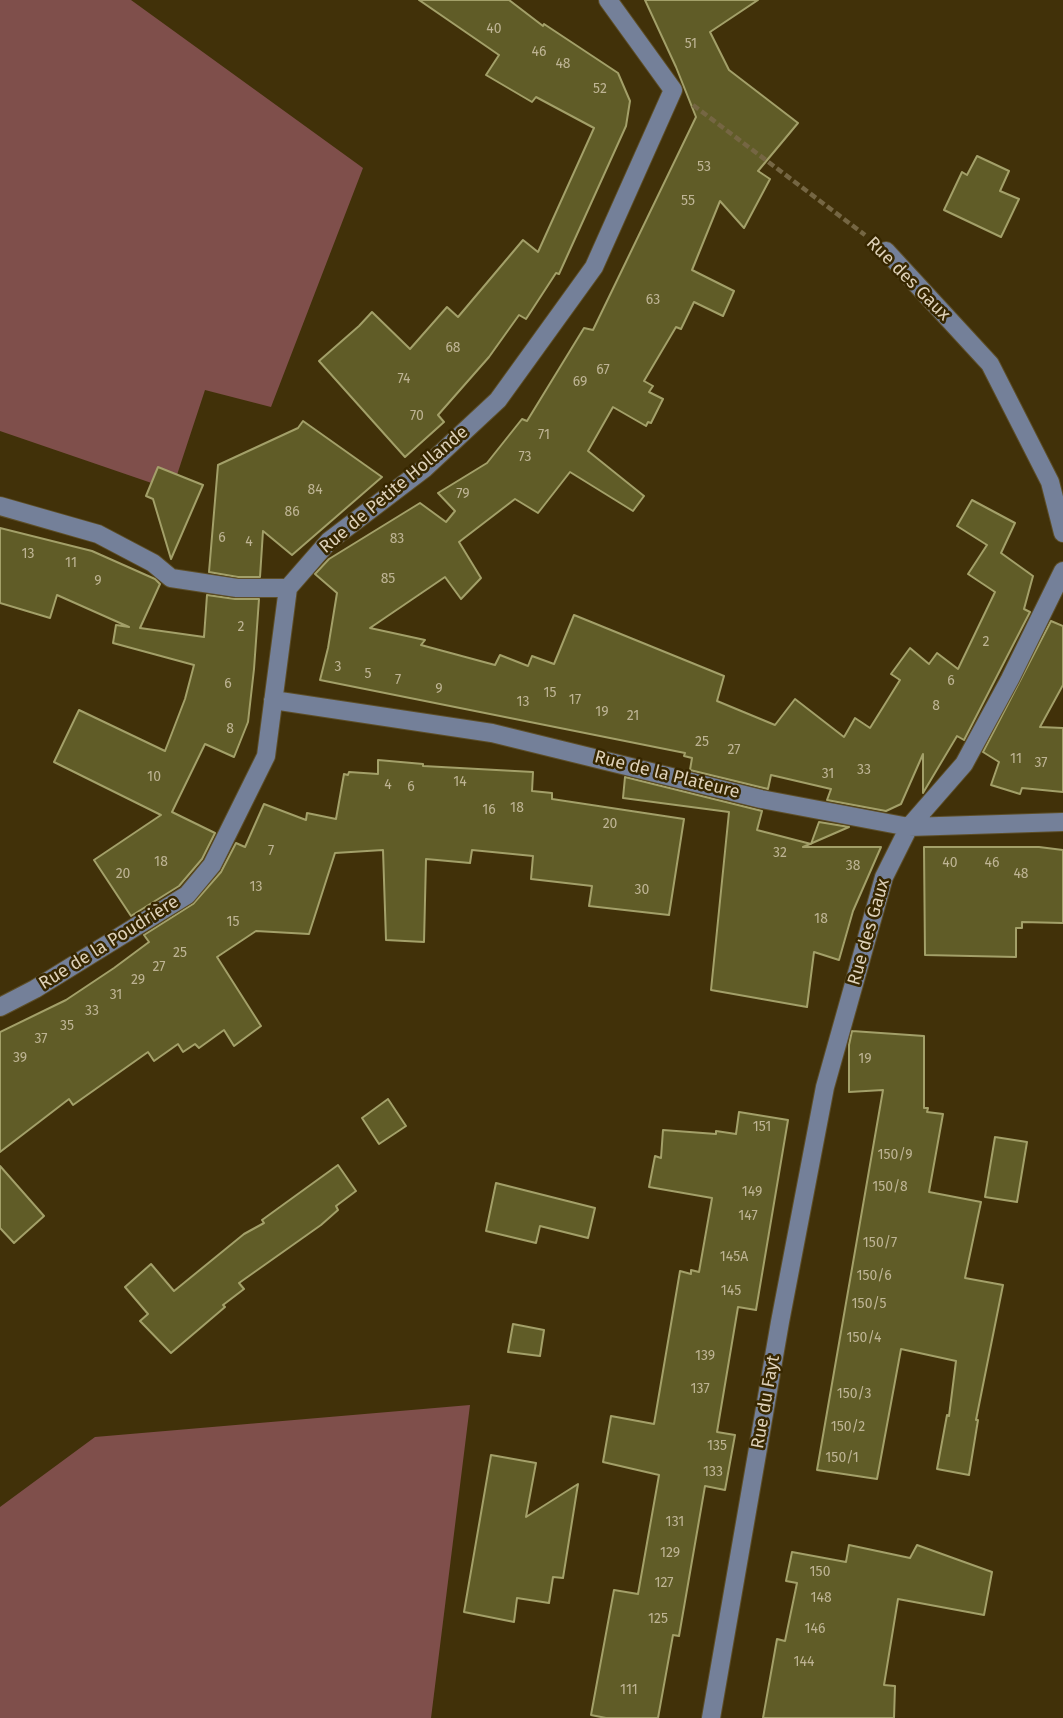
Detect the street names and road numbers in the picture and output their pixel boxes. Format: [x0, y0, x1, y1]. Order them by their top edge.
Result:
street label: Rue des Gaux [861, 232, 955, 326]
street label: Rue de Petite Hollande [315, 421, 473, 559]
street label: Rue de la Plateure [592, 746, 742, 804]
street label: Rue des Gaux [843, 876, 895, 988]
street label: Rue de la Poudrière [35, 891, 183, 995]
street label: Rue du Fayt [747, 1354, 785, 1450]

